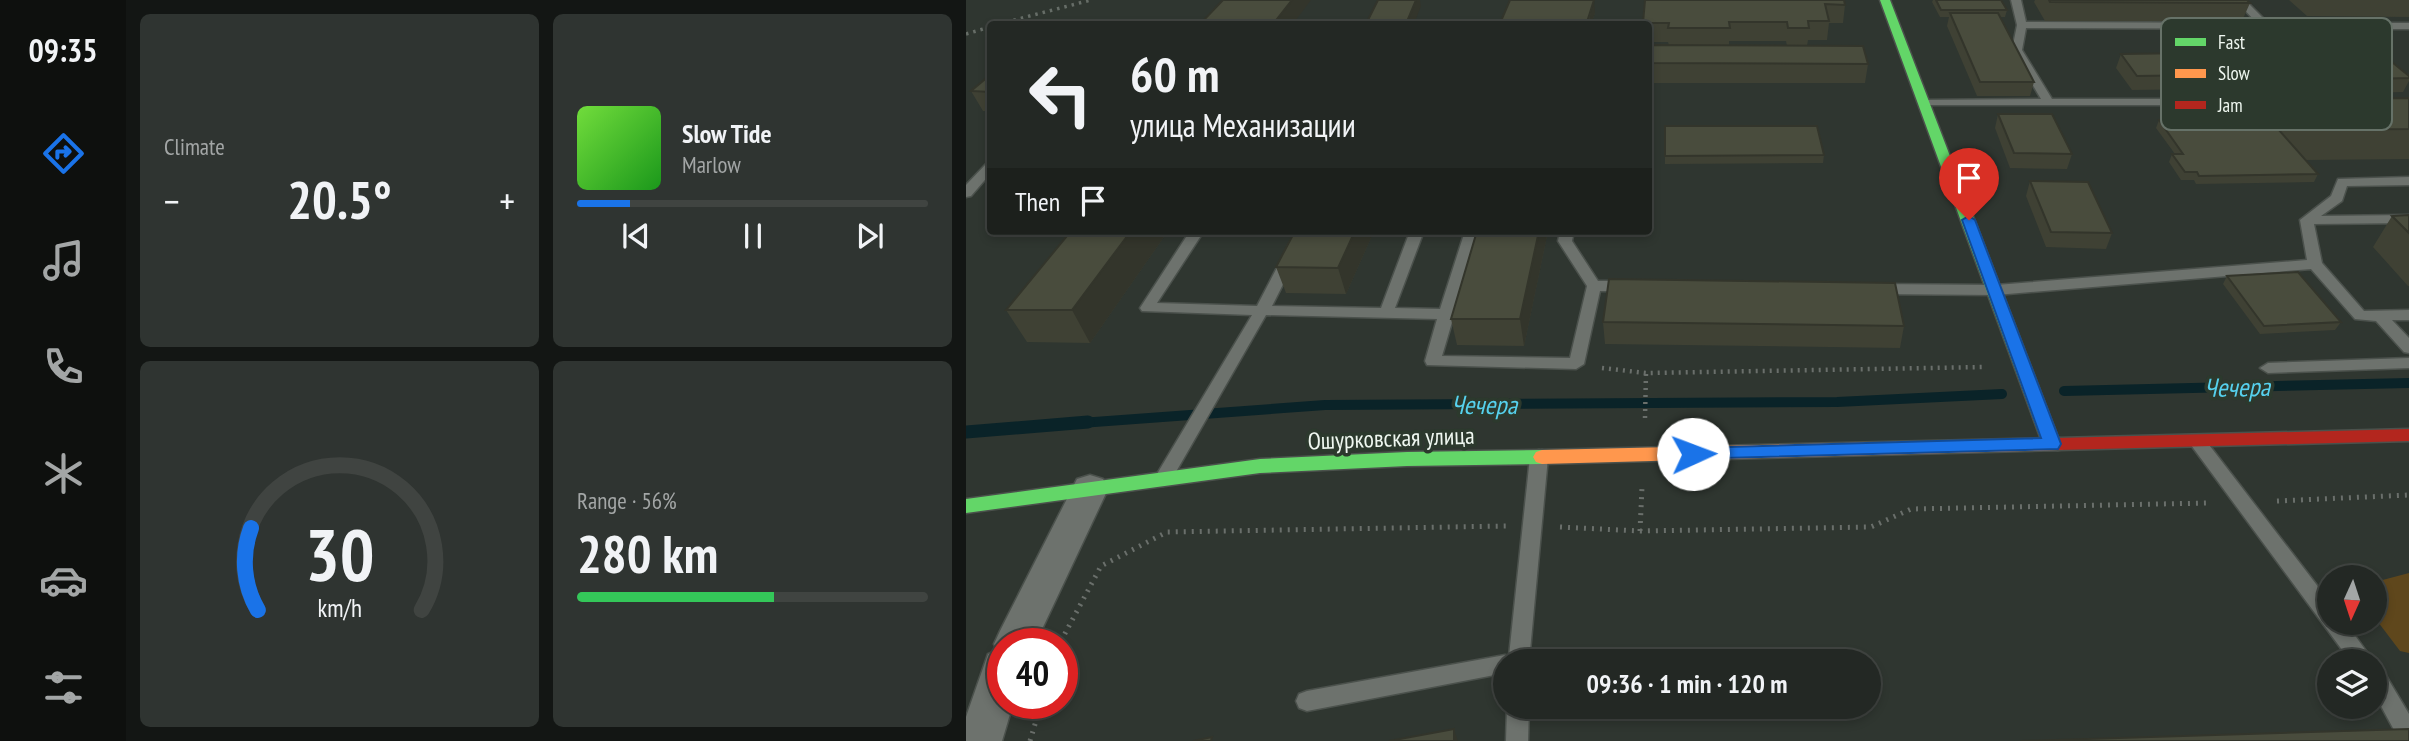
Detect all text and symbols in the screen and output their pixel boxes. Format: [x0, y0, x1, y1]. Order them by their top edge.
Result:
legend [2161, 18, 2392, 130]
text: 09:35 [28, 29, 98, 71]
text: Fast [2218, 30, 2246, 54]
text: 60 m [1130, 42, 1219, 106]
icon: left [1015, 49, 1106, 140]
text: Slow [2218, 61, 2251, 85]
text: Jam [2217, 93, 2243, 117]
text: улица Механизации [1130, 104, 1356, 146]
text: Slow Tide [682, 117, 772, 150]
icon: directions [39, 129, 88, 178]
text: Climate [164, 132, 225, 161]
pin [1939, 148, 1999, 220]
text: Marlow [682, 150, 741, 179]
icon: arrive [1950, 159, 1988, 197]
text: 20.5° [287, 166, 392, 233]
text: − [164, 176, 180, 225]
text: + [499, 176, 515, 225]
icon: arrive [1074, 182, 1112, 220]
text: Then [1015, 185, 1060, 218]
icon: previous [617, 217, 655, 255]
icon: pause [734, 217, 772, 255]
icon: next [851, 217, 889, 255]
icon: music [39, 236, 88, 285]
icon: phone [39, 342, 88, 391]
water label: Чечера [2204, 370, 2272, 404]
water label: Чечера [1451, 388, 1519, 421]
position arrow [1656, 417, 1730, 491]
street label: Ошурковская улица [1307, 420, 1475, 456]
icon: climate [39, 449, 88, 498]
text: Range · 56% [577, 486, 677, 515]
text: 30 [305, 506, 374, 600]
text: 280 km [577, 520, 718, 587]
icon: car [39, 556, 88, 605]
north arrow [2317, 565, 2387, 635]
map controls [2317, 565, 2387, 719]
text: km/h [317, 592, 362, 624]
speed limit sign: 40 [987, 628, 1078, 719]
button: layers [2317, 649, 2387, 719]
icon: filters [39, 663, 88, 712]
text: 09:36 · 1 min · 120 m [1587, 667, 1787, 700]

